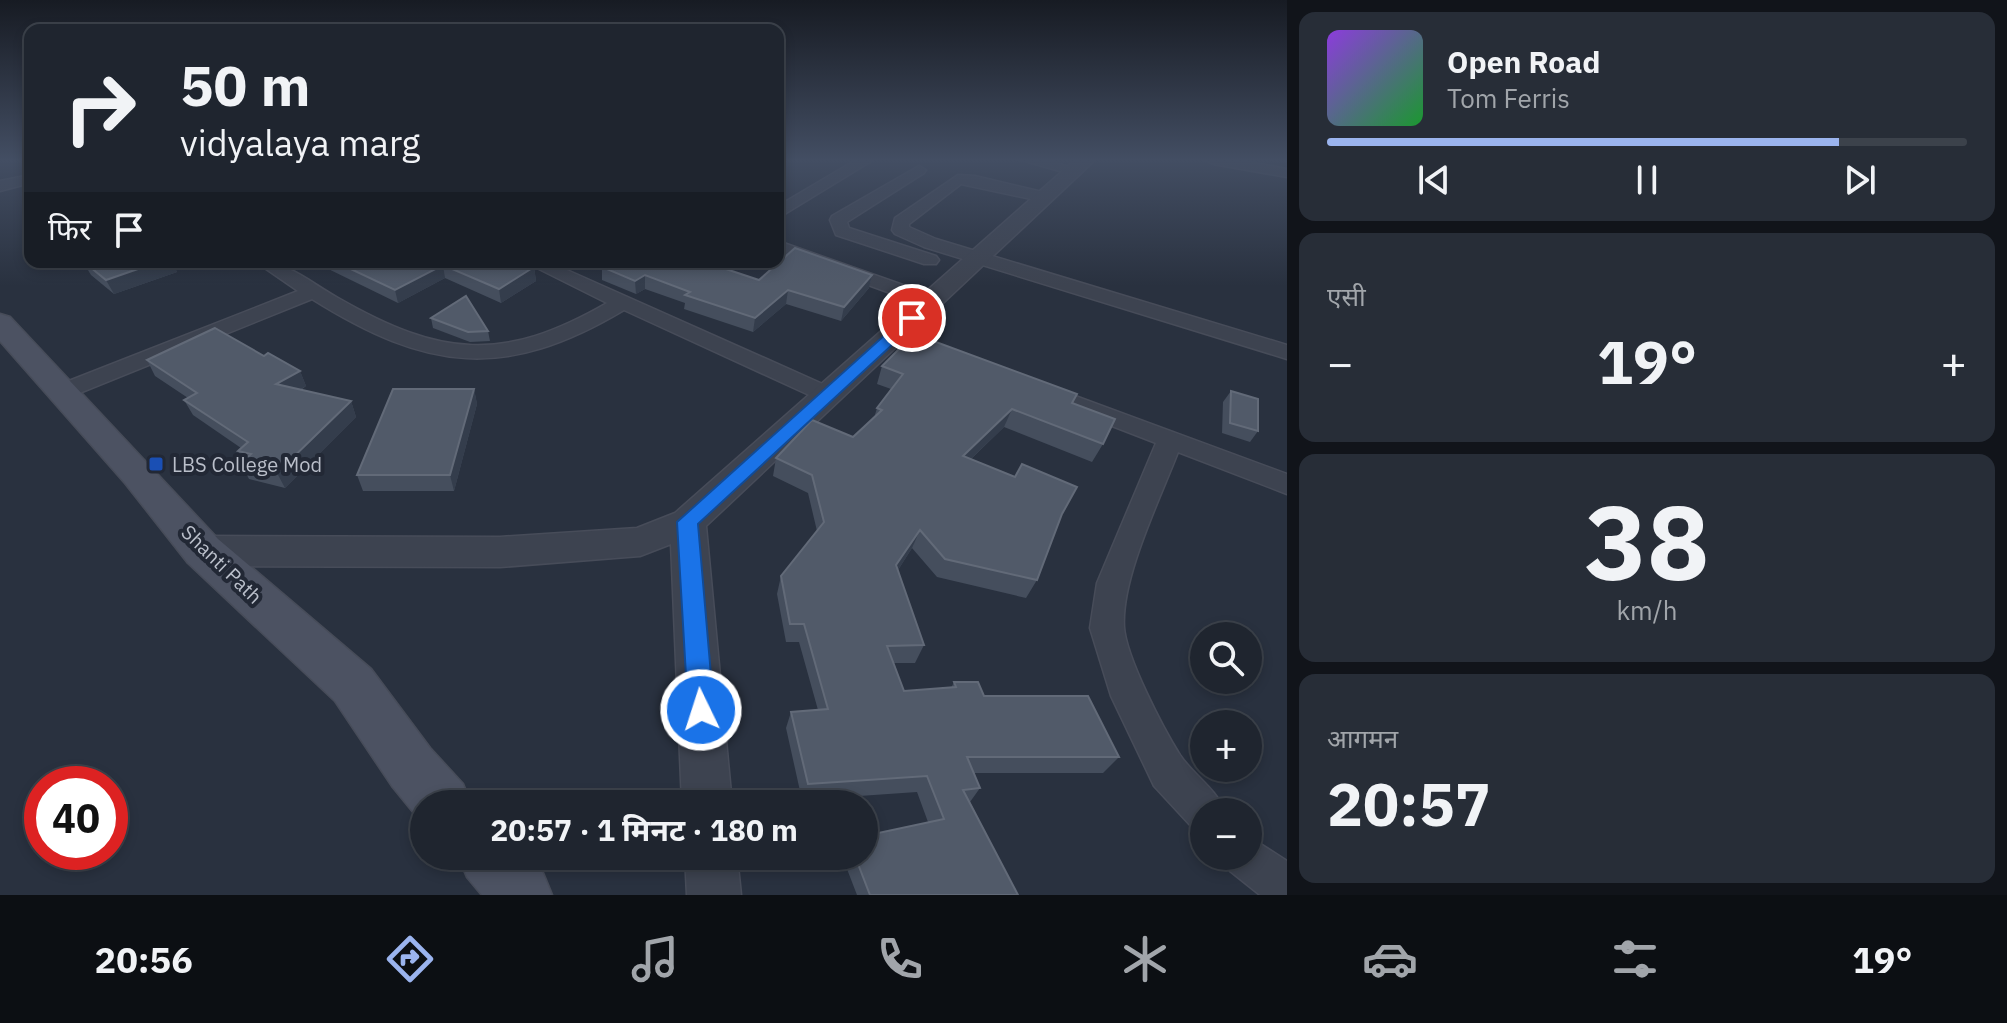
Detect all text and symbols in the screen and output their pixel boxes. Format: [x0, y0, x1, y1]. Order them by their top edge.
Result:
text: Open Road [1447, 42, 1600, 81]
text: 50 m [180, 49, 310, 121]
icon: right [48, 56, 152, 160]
text: Tom Ferris [1447, 81, 1570, 115]
text: vidyalaya marg [180, 119, 420, 166]
icon: previous [1412, 158, 1456, 202]
icon: pause [1625, 158, 1669, 202]
icon: next [1838, 158, 1882, 202]
icon: arrive [107, 208, 151, 252]
text: फिर [48, 209, 91, 248]
text: एसी [1327, 279, 1366, 313]
pin [878, 284, 946, 352]
icon: arrive [890, 296, 934, 340]
text: 19° [1597, 322, 1697, 401]
text: − [1327, 334, 1353, 391]
text: + [1941, 334, 1967, 391]
place label: LBS College Mod [172, 451, 322, 478]
marker: LBS College Mod [147, 455, 165, 473]
text: 38 [1585, 473, 1709, 609]
street label: Shanti Path [176, 519, 268, 609]
text: km/h [1616, 593, 1678, 627]
map controls [1190, 622, 1262, 870]
button: search [1190, 622, 1262, 694]
position arrow [659, 668, 743, 752]
button: + [1190, 710, 1262, 782]
text: आगमन [1327, 721, 1398, 755]
text: 20:57 [1327, 764, 1491, 843]
speed limit sign: 40 [24, 766, 128, 870]
button: − [1190, 798, 1262, 870]
text: 20:57 · 1 मिनट · 180 m [490, 810, 798, 849]
icon: directions [382, 931, 438, 987]
icon: music [627, 931, 683, 987]
icon: phone [872, 931, 928, 987]
icon: climate [1117, 931, 1173, 987]
icon: car [1362, 931, 1418, 987]
icon: filters [1607, 931, 1663, 987]
text: 20:56 [95, 936, 193, 983]
text: 19° [1852, 936, 1912, 983]

